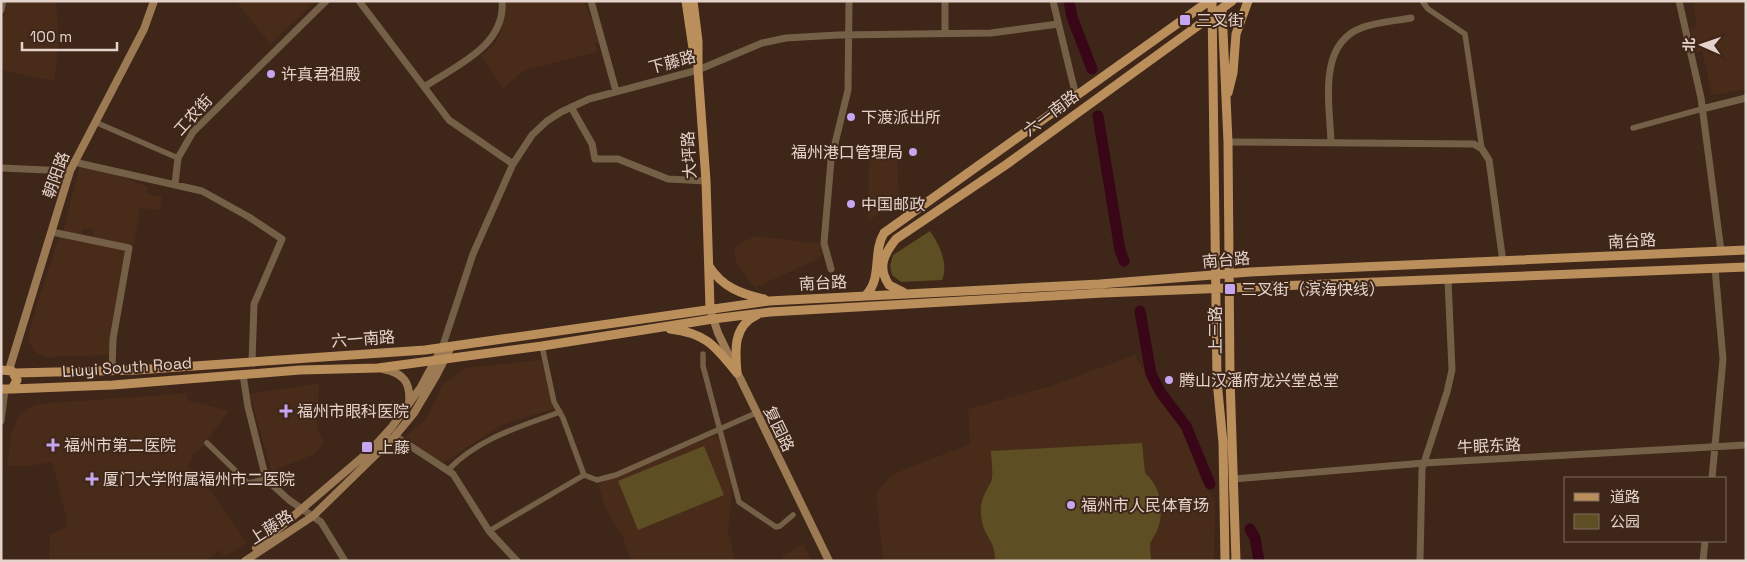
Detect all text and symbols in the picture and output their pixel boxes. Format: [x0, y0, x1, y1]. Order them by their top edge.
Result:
place label: 三叉街 [1196, 10, 1244, 31]
marker: 三叉街 [1178, 13, 1192, 27]
scale bar [22, 20, 118, 52]
north arrow [1677, 20, 1727, 70]
text: 100 m [30, 27, 72, 46]
text: 北 [1680, 37, 1698, 52]
street label: 下藤路 [646, 46, 698, 78]
place label: 许真君祖殿 [281, 64, 361, 85]
marker: 许真君祖殿 [265, 68, 277, 80]
street label: 六一南路 [1019, 85, 1083, 141]
street label: 工农街 [169, 90, 217, 140]
place label: 下渡派出所 [861, 107, 941, 128]
marker: 下渡派出所 [845, 111, 857, 123]
street label: 大坪路 [677, 130, 701, 180]
place label: 福州港口管理局 [791, 142, 903, 163]
marker: 福州港口管理局 [907, 146, 919, 158]
street label: 朝阳路 [38, 149, 74, 201]
place label: 中国邮政 [861, 194, 925, 215]
marker: 中国邮政 [845, 198, 857, 210]
street label: 南台路 [1607, 229, 1657, 253]
street label: 南台路 [1201, 247, 1251, 273]
street label: 南台路 [798, 271, 848, 295]
place label: 三叉街（滨海快线） [1241, 279, 1385, 300]
marker: 三叉街（滨海快线） [1223, 282, 1237, 296]
street label: 上三路 [1205, 306, 1226, 354]
street label: 六一南路 [330, 326, 396, 352]
street label: Liuyi South Road [61, 352, 193, 382]
place label: 腾山汉潘府龙兴堂总堂 [1179, 370, 1339, 391]
marker: 腾山汉潘府龙兴堂总堂 [1163, 374, 1175, 386]
place label: 福州市眼科医院 [297, 401, 409, 422]
street label: 复园路 [759, 403, 799, 455]
marker: 福州市眼科医院 [279, 404, 293, 418]
street label: 牛眠东路 [1456, 434, 1522, 458]
place label: 福州市第二医院 [64, 435, 176, 456]
place label: 上藤 [378, 437, 410, 458]
marker: 福州市第二医院 [46, 438, 60, 452]
marker: 上藤 [360, 440, 374, 454]
place label: 厦门大学附属福州市二医院 [103, 469, 295, 490]
marker: 厦门大学附属福州市二医院 [85, 472, 99, 486]
legend [1564, 477, 1727, 542]
text: 道路 [1610, 487, 1640, 506]
place label: 福州市人民体育场 [1081, 495, 1209, 516]
marker: 福州市人民体育场 [1065, 499, 1077, 511]
street label: 上藤路 [245, 505, 297, 549]
text: 公园 [1610, 512, 1640, 531]

